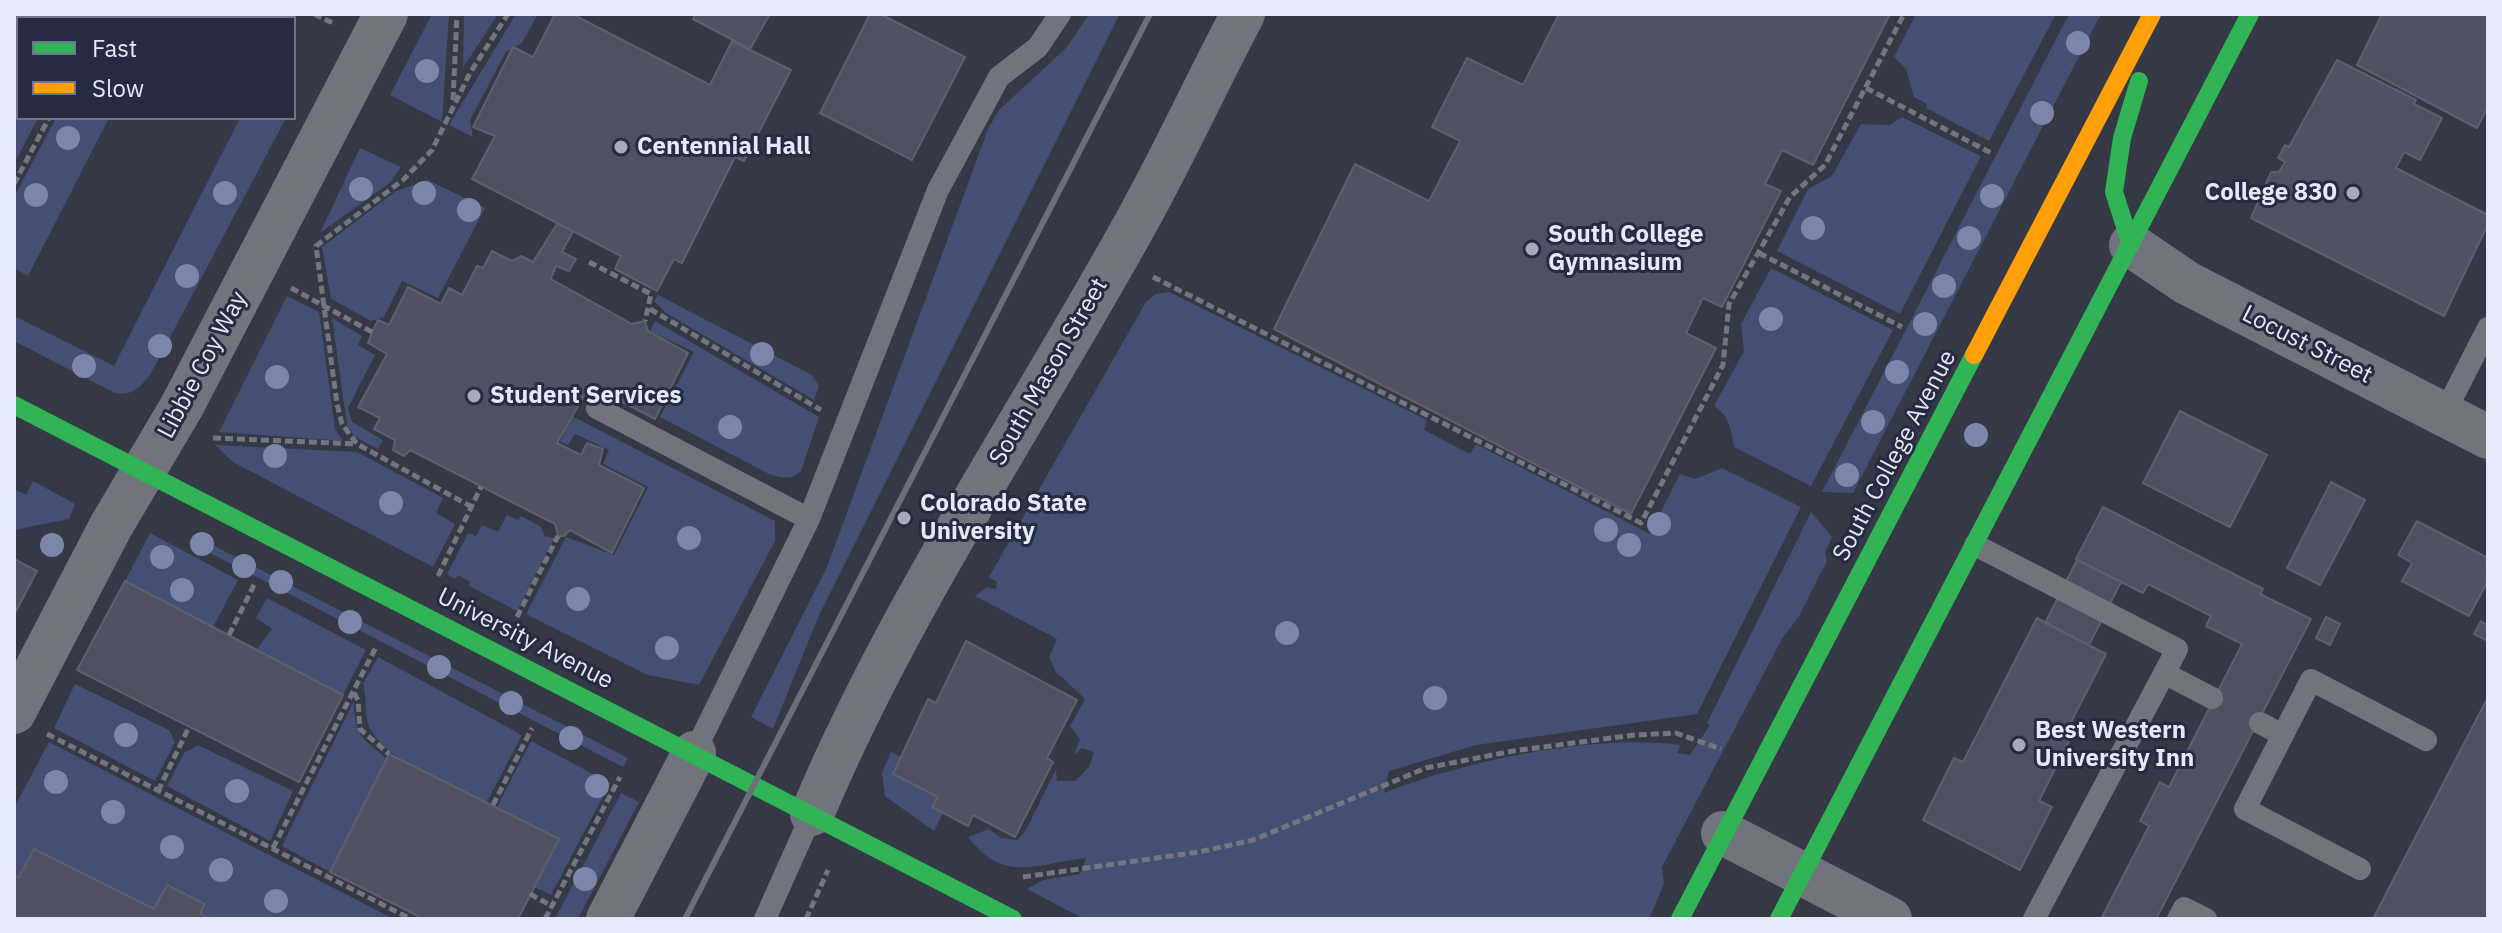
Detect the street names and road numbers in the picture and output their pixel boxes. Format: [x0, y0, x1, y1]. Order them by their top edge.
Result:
street label: South Mason Street [984, 273, 1114, 471]
street label: Libbie Coy Way [152, 287, 254, 443]
street label: Locust Street [2237, 300, 2377, 390]
street label: South College Avenue [1827, 346, 1963, 566]
street label: University Avenue [432, 582, 618, 696]

